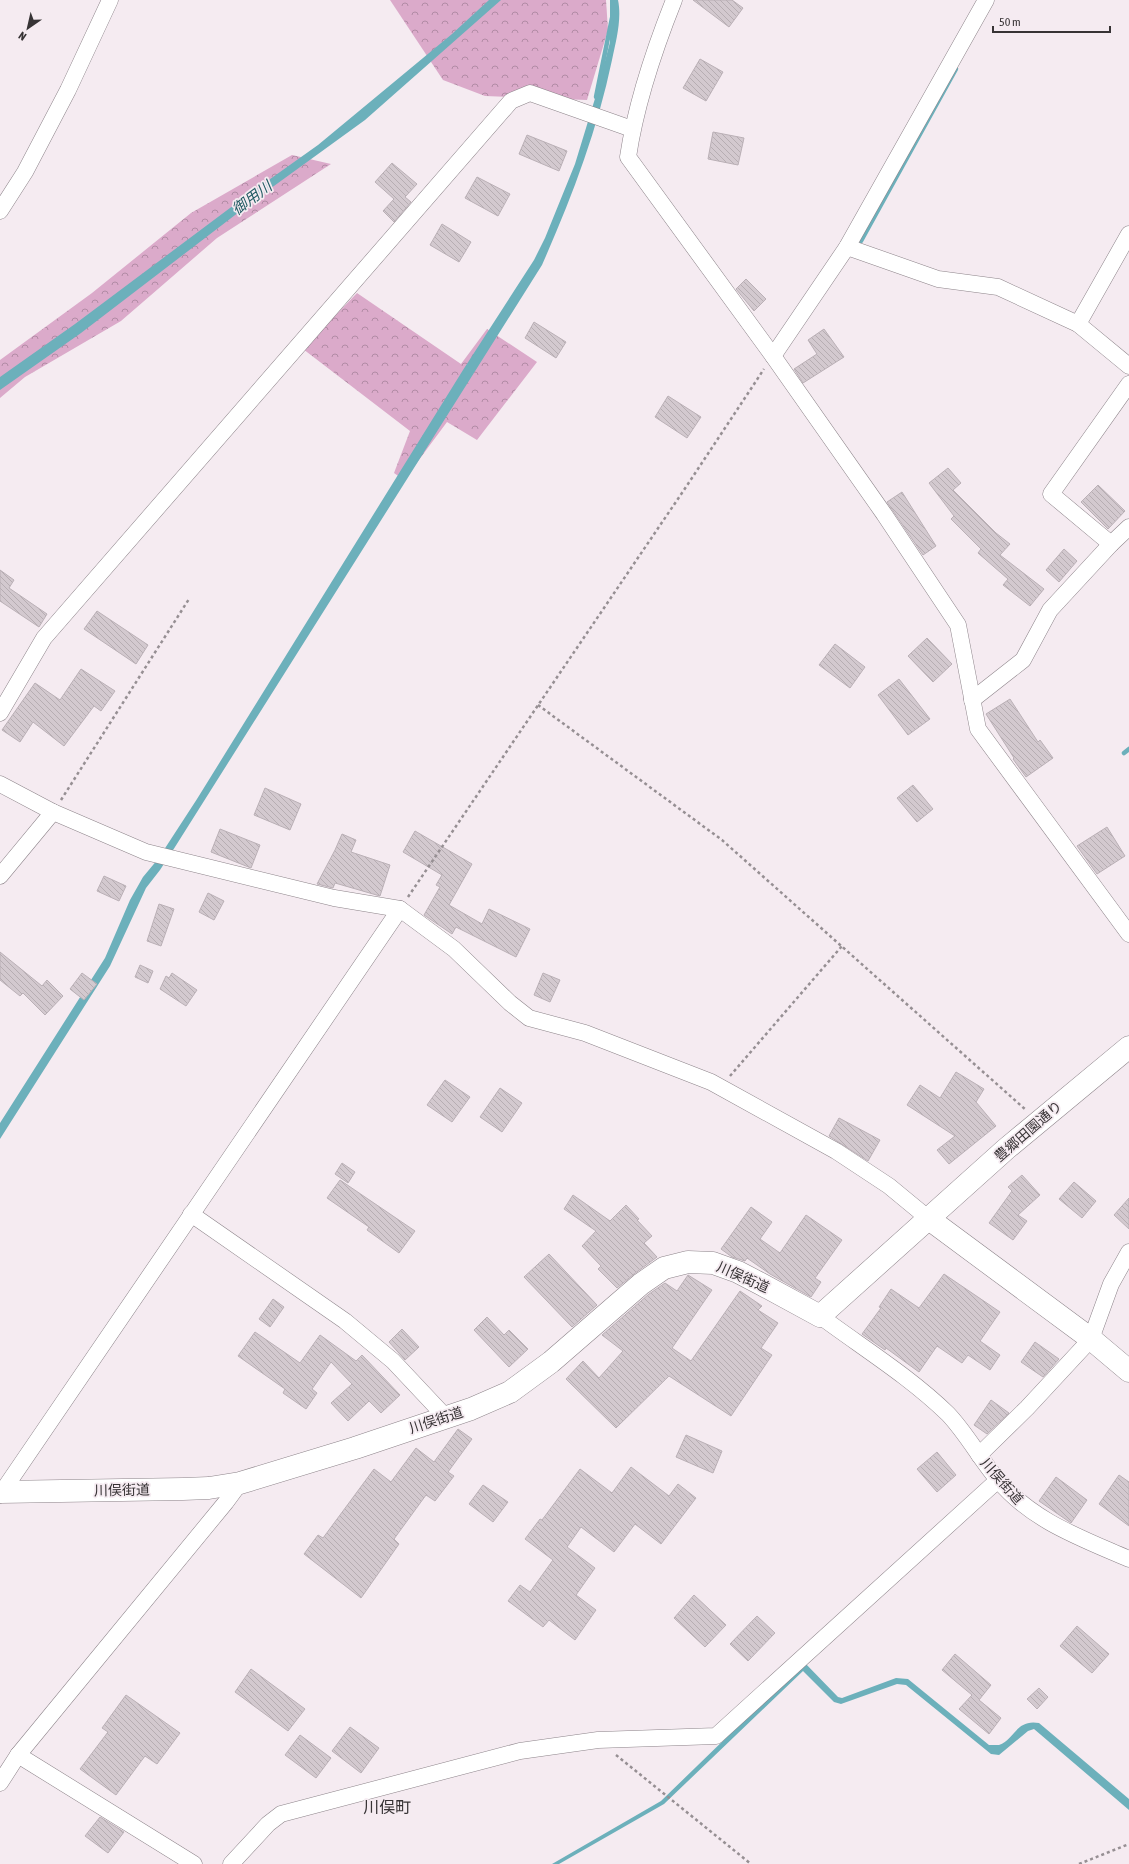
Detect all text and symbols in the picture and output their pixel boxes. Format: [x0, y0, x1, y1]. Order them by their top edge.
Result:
north arrow [8, 8, 48, 48]
scale bar [993, 8, 1110, 34]
text: 50 m [999, 15, 1021, 29]
text: N [16, 29, 28, 43]
water label: 御用川 [229, 176, 276, 218]
street label: 豊郷田園通り [991, 1097, 1065, 1165]
street label: 川俣街道 [714, 1258, 772, 1296]
street label: 川俣街道 [407, 1404, 465, 1436]
street label: 川俣街道 [978, 1455, 1026, 1507]
street label: 川俣街道 [94, 1482, 150, 1498]
district label: 川俣町 [363, 1798, 411, 1816]

